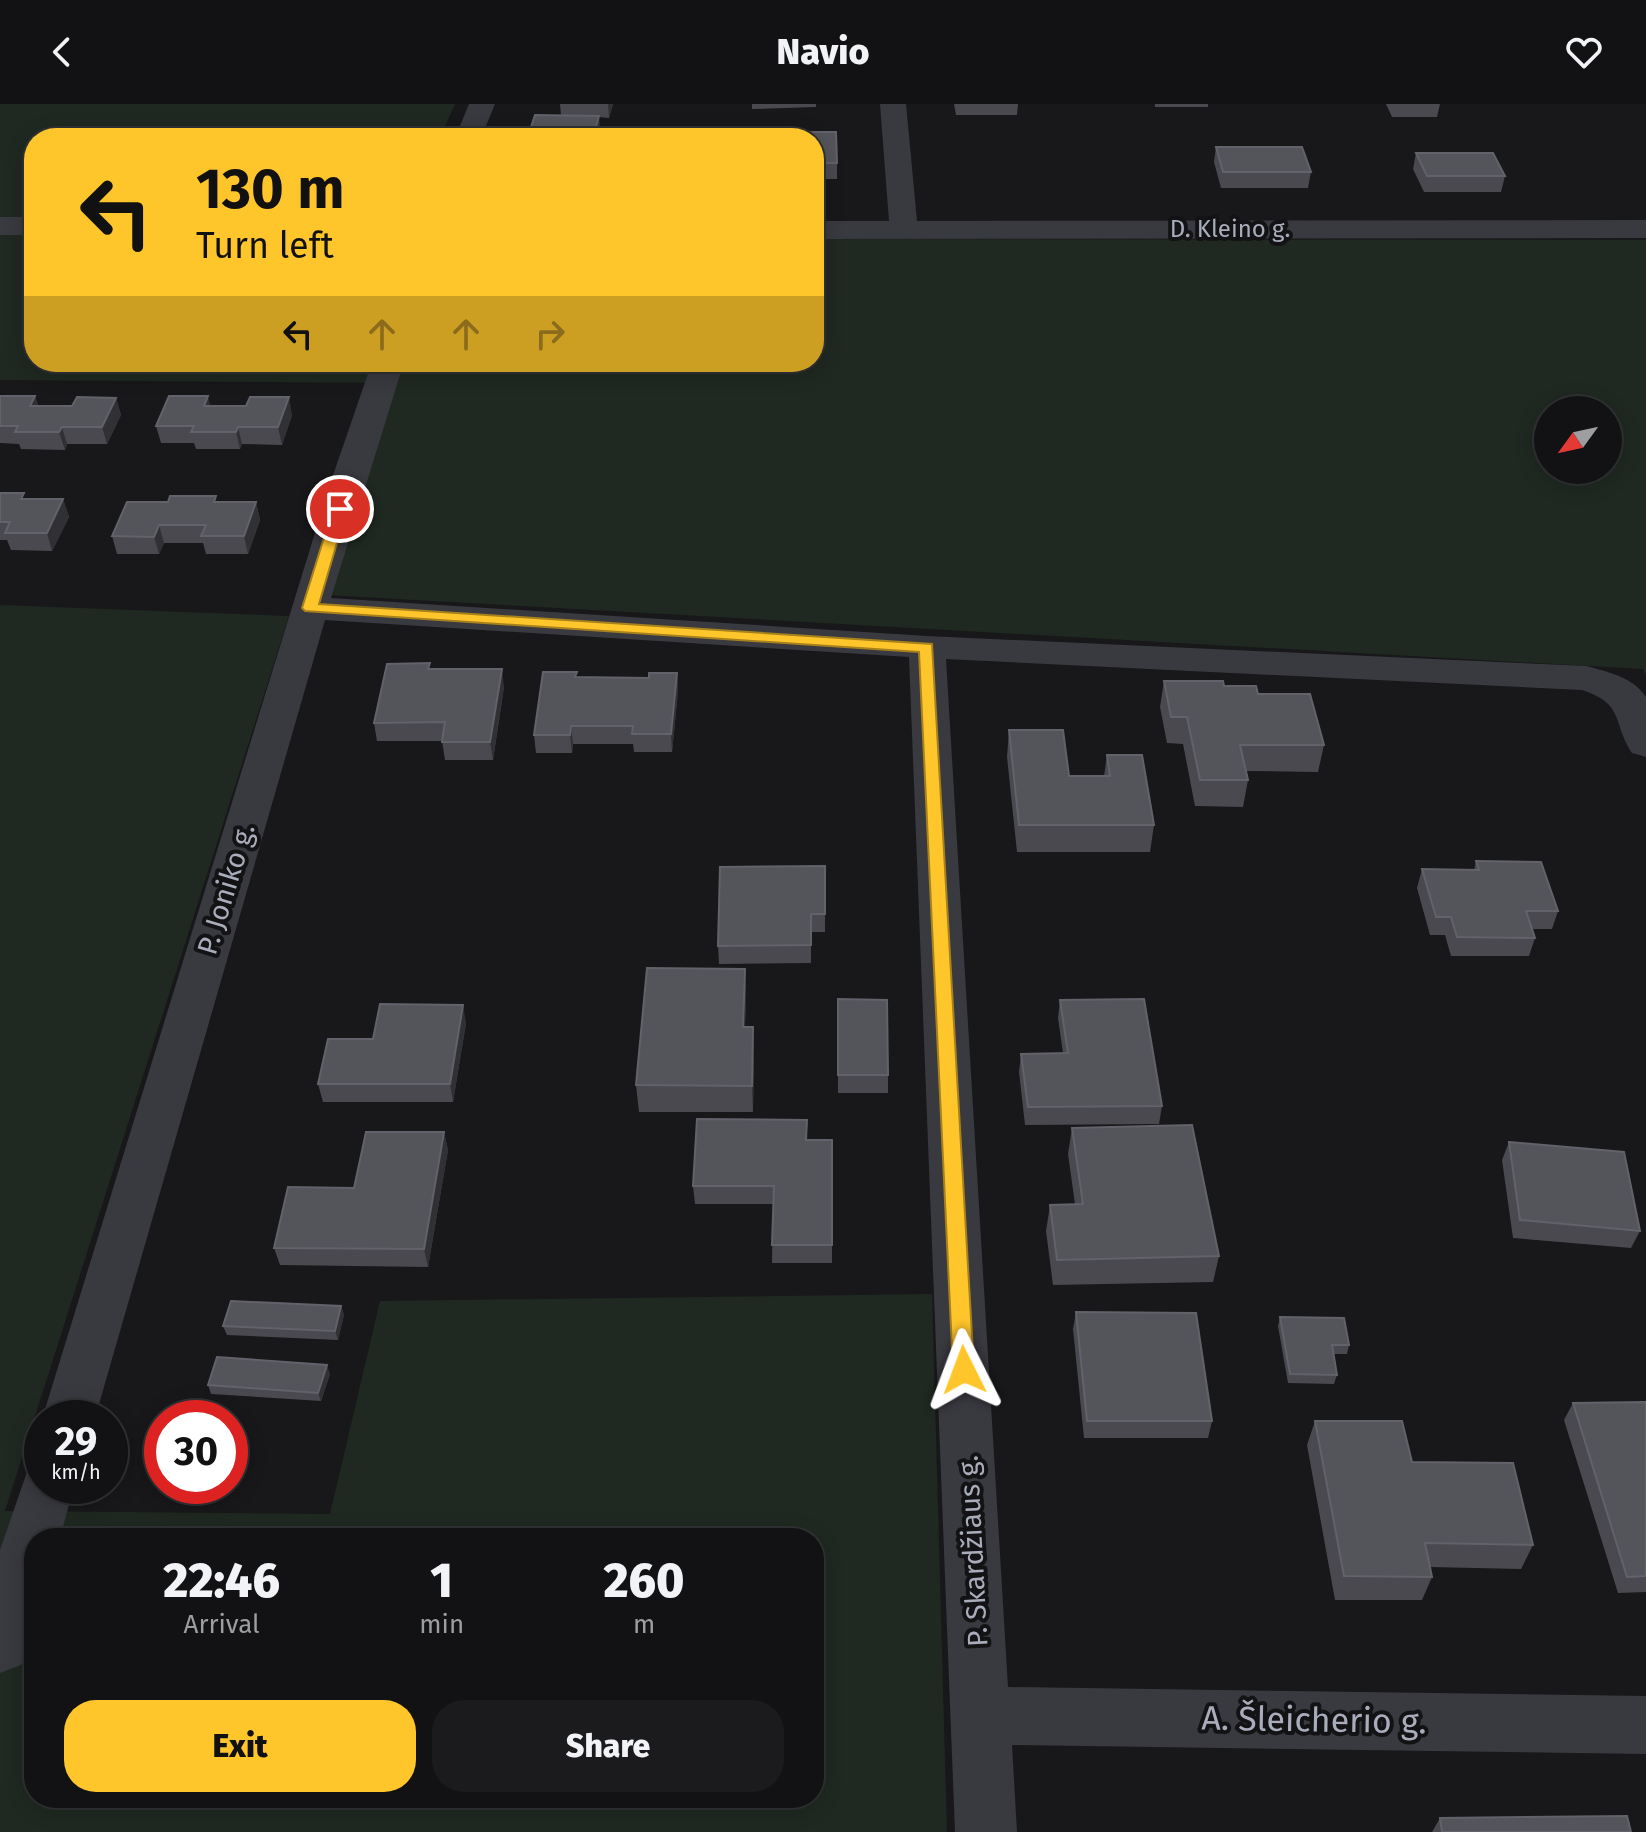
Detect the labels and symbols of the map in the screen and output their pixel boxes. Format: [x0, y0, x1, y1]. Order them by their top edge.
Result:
street label: D. Kleino g. [1170, 215, 1290, 243]
north arrow [1534, 396, 1622, 484]
pin [306, 475, 374, 543]
street label: P. Joniko g. [190, 819, 262, 959]
position arrow [922, 1328, 1006, 1412]
speed limit sign: 30 [144, 1400, 248, 1504]
street label: P. Skardžiaus g. [952, 1454, 994, 1648]
street label: A. Šleicherio g. [1201, 1698, 1427, 1742]

